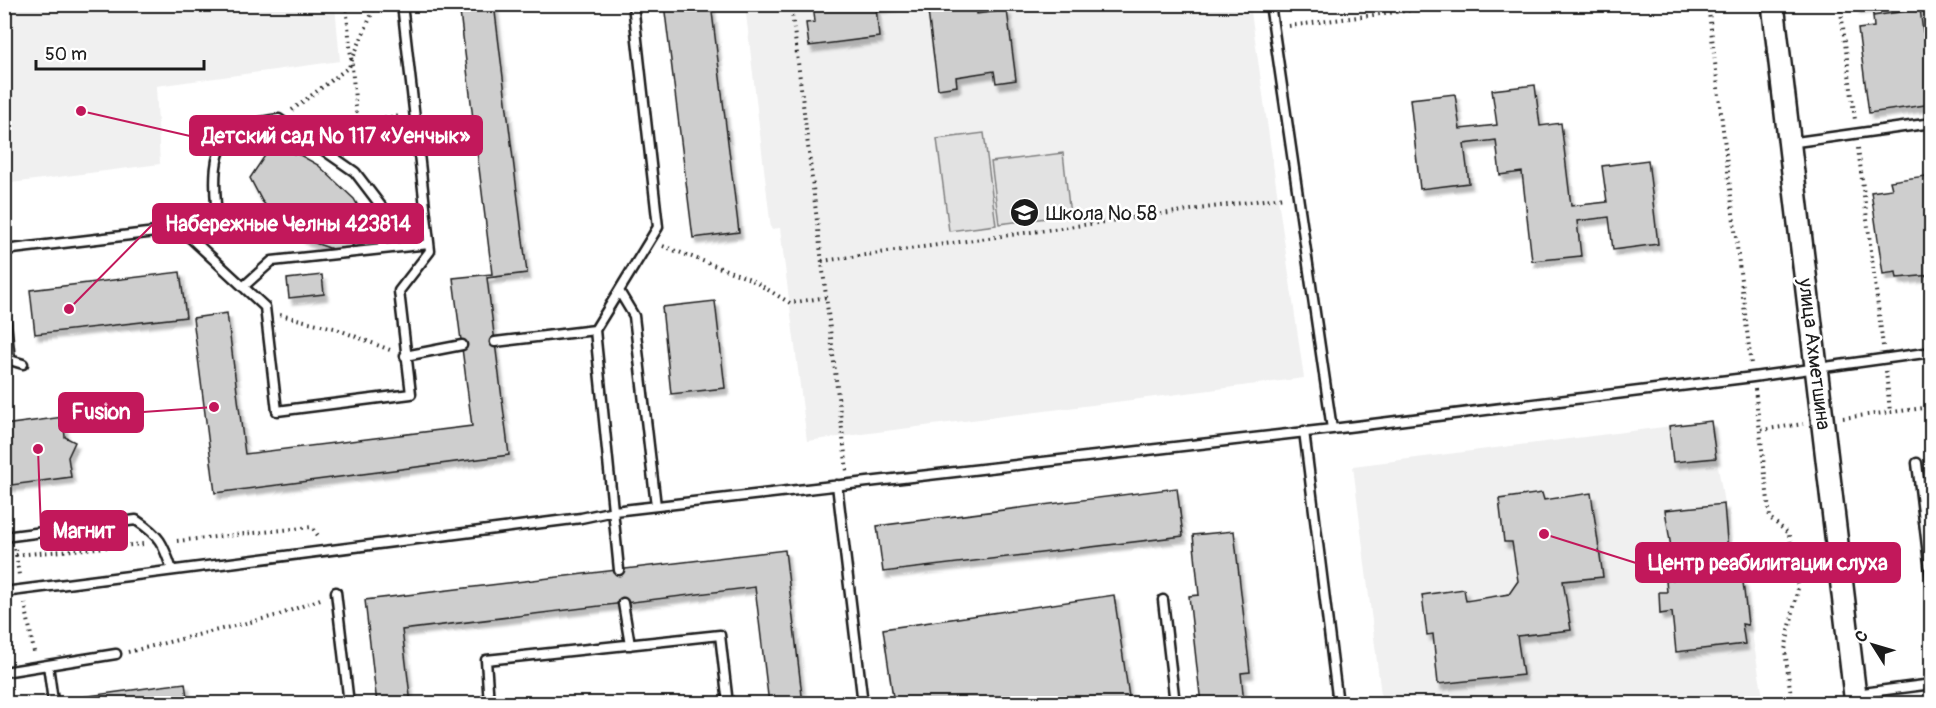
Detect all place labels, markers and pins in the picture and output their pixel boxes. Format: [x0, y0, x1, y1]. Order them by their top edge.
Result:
callout: Детский сад № 117 «Уенчык» [190, 116, 482, 155]
school or university icon: Школа № 58 [1009, 197, 1041, 229]
place label: Школа № 58 [1046, 201, 1157, 226]
callout: Набережные Челны 423814 [153, 204, 423, 243]
callout: Fusion [59, 393, 143, 432]
callout: Магнит [41, 511, 127, 550]
callout: Центр реабилитации слуха [1636, 543, 1900, 582]

